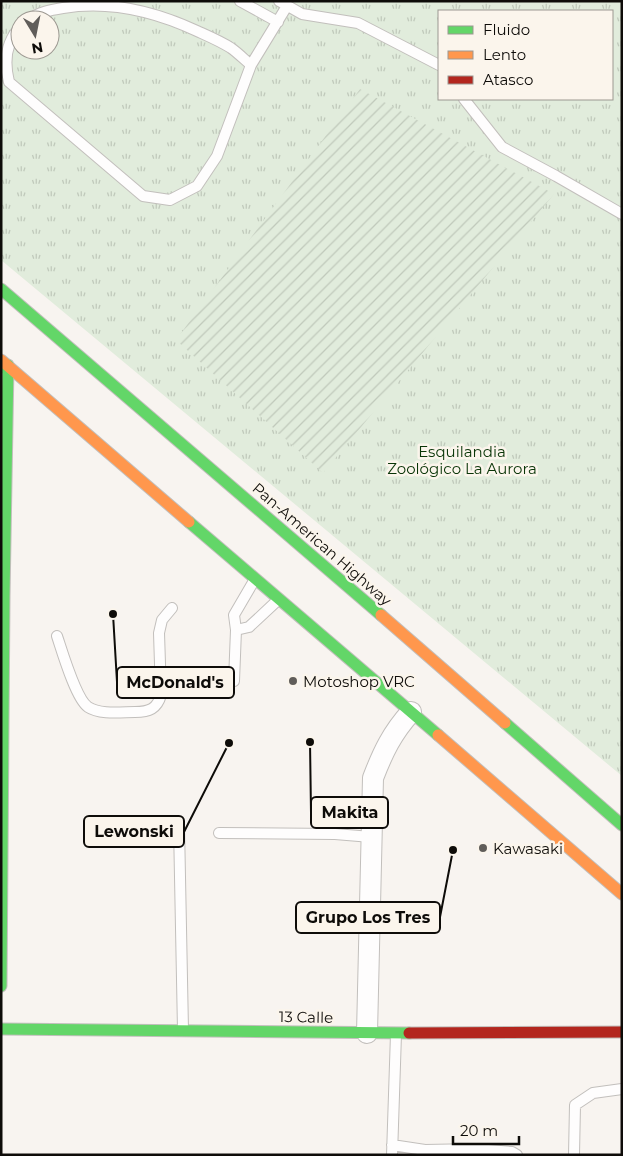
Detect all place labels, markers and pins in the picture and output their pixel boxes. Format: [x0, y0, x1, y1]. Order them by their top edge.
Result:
callout: McDonald's [117, 667, 234, 698]
place label: Motoshop VRC [303, 672, 415, 691]
marker: Motoshop VRC [287, 675, 299, 687]
callout: Makita [311, 797, 388, 828]
callout: Lewonski [84, 816, 184, 847]
place label: Kawasaki [493, 839, 563, 858]
marker: Kawasaki [477, 842, 489, 854]
callout: Grupo Los Tres [296, 902, 440, 933]

